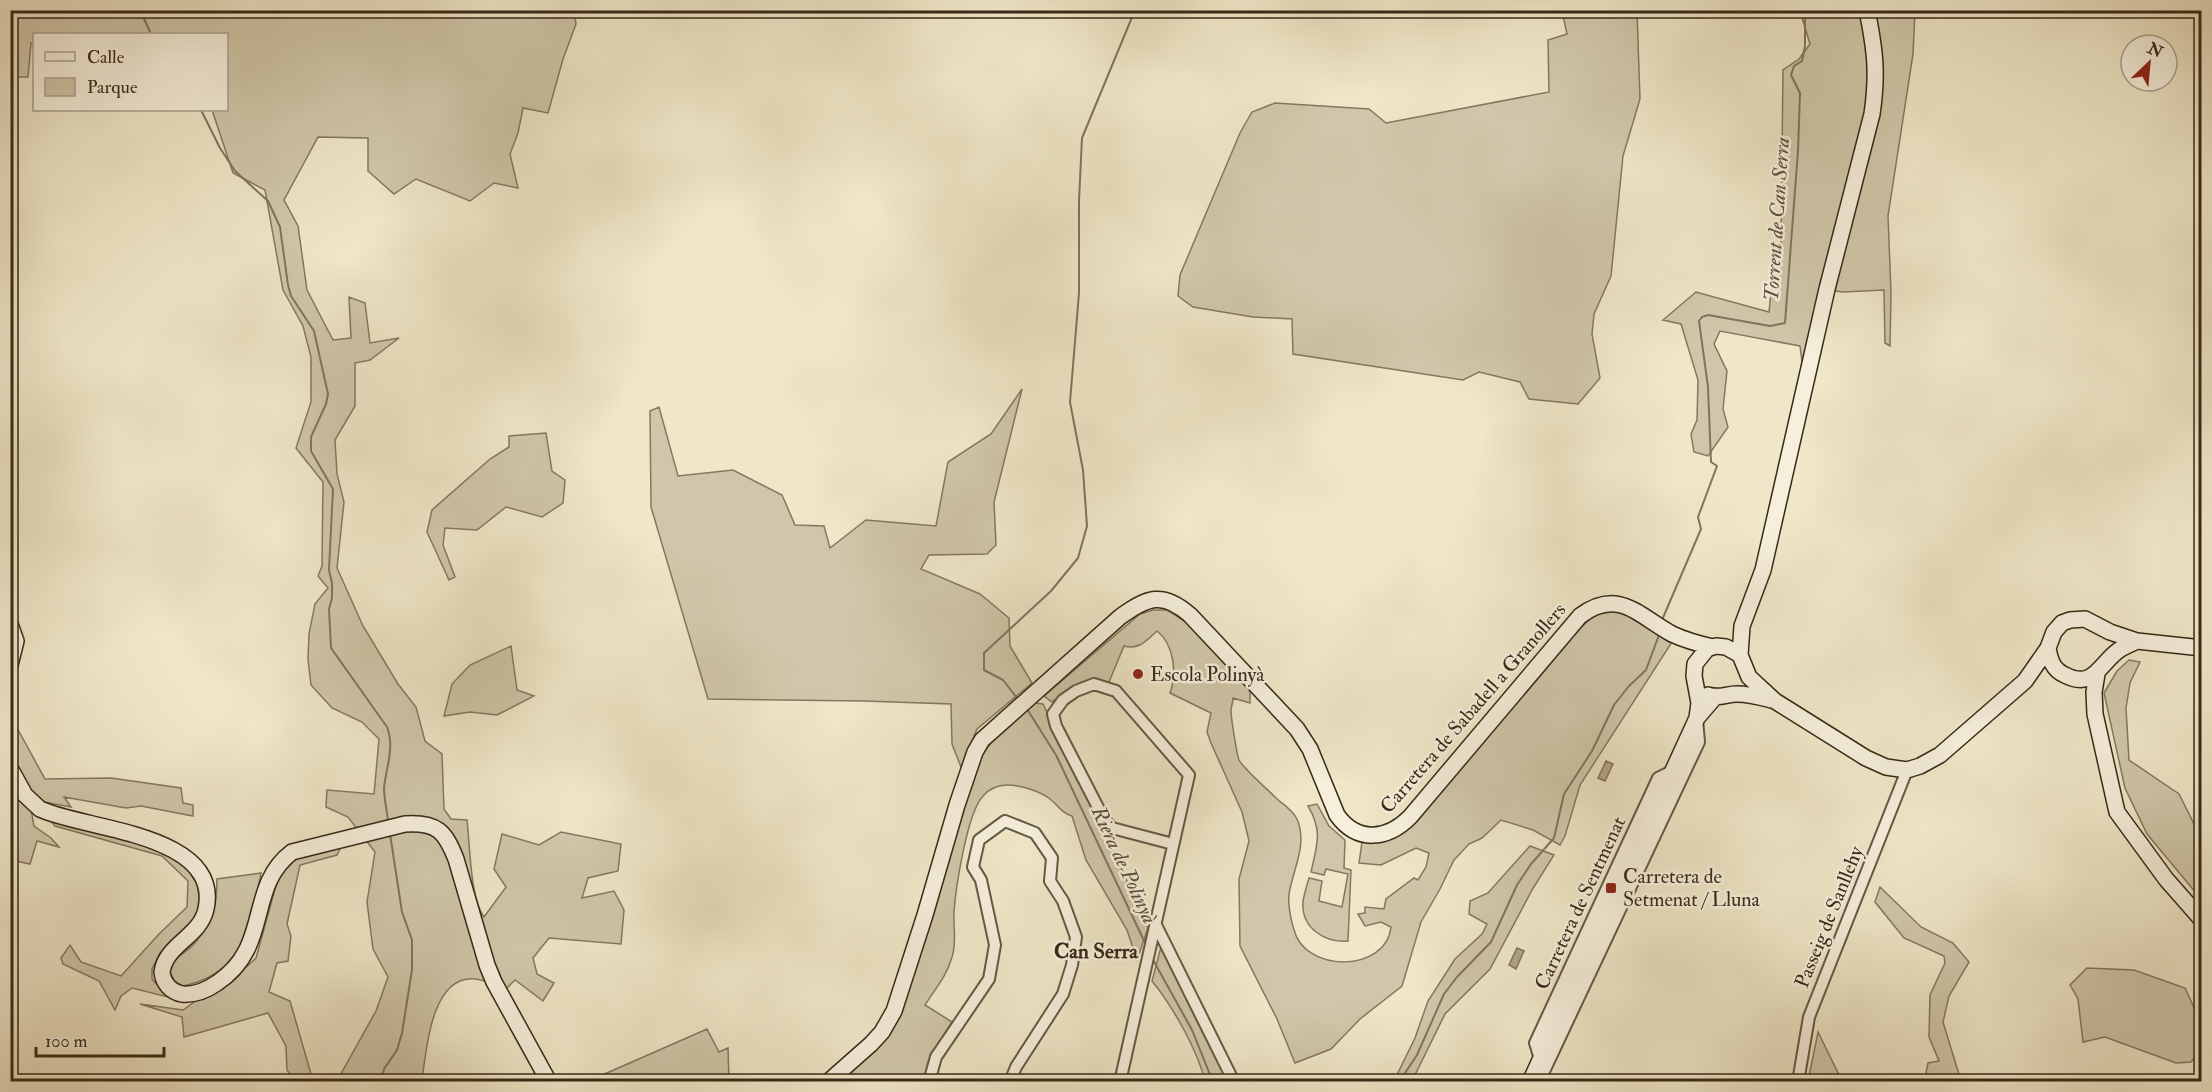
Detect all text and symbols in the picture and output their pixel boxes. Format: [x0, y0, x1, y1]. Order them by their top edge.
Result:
legend [33, 33, 228, 111]
north arrow [2119, 33, 2179, 93]
text: N [2143, 38, 2167, 63]
text: Calle [87, 46, 125, 69]
text: Parque [87, 76, 138, 99]
water label: Torrent de Can Serra [1758, 136, 1796, 302]
street label: Carretera de Sabadell a Granollers [1375, 598, 1571, 818]
place label: Escola Polinyà [1150, 662, 1265, 687]
marker: Escola Polinyà [1131, 667, 1145, 681]
water label: Riera de Polinyà [1085, 801, 1163, 928]
street label: Carretera de Sentmenat [1529, 812, 1631, 994]
street label: Passeig de Sanllehy [1789, 841, 1869, 991]
place label: Carretera de Setmenat / Lluna [1623, 864, 1761, 912]
marker: Carretera de Setmenat / Lluna [1604, 881, 1618, 895]
district label: Can Serra [1054, 938, 1139, 965]
scale bar [36, 1020, 164, 1058]
text: 100 m [45, 1030, 88, 1053]

